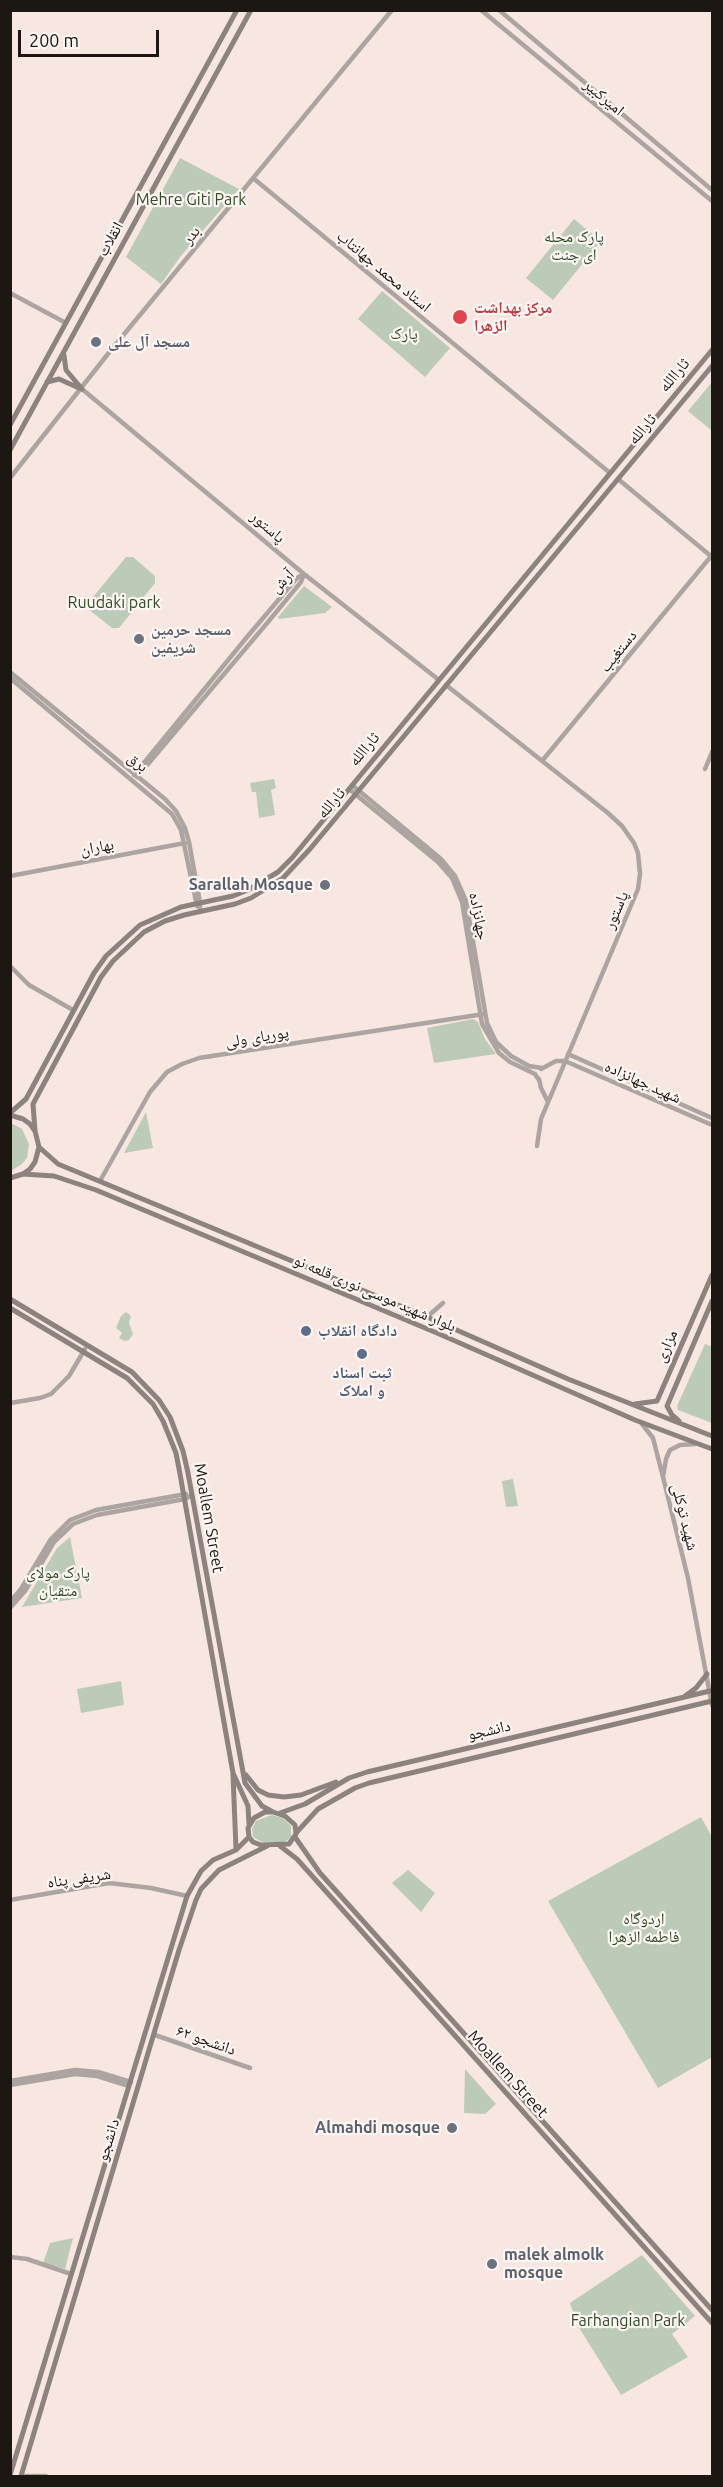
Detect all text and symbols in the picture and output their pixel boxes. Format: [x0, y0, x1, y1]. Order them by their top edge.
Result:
scale bar [21, 18, 162, 56]
text: 200 m [29, 30, 79, 50]
street label: امیرکبیر [580, 75, 628, 119]
park label: Mehre Giti Park [136, 190, 246, 210]
street label: انقلاب [93, 218, 127, 260]
street label: بدر [178, 222, 204, 248]
street label: استاد محمد جهانتاب [333, 226, 435, 316]
park label: پارک محله ای جنت [544, 227, 604, 265]
place label: مرکز بهداشت الزهرا [474, 298, 552, 336]
marker: مرکز بهداشت الزهرا [451, 308, 469, 326]
park label: پارک [390, 324, 418, 344]
place label: مسجد آل علی [108, 332, 190, 352]
marker: مسجد آل علی [89, 335, 103, 349]
street label: ثاراالله [654, 354, 694, 396]
street label: ثارالله [624, 410, 660, 448]
street label: پاستور [247, 507, 289, 547]
street label: آرش [266, 565, 298, 597]
park label: Ruudaki park [67, 593, 161, 613]
place label: مسجد حرمین شریفین [151, 620, 231, 658]
street label: دستغیب [595, 626, 641, 676]
marker: مسجد حرمین شریفین [132, 632, 146, 646]
street label: ثاراالله [344, 728, 384, 770]
street label: برق [124, 748, 152, 776]
street label: ثارالله [313, 784, 349, 822]
street label: بهاران [79, 835, 115, 859]
place label: Sarallah Mosque [189, 875, 313, 895]
marker: Sarallah Mosque [318, 878, 332, 892]
street label: پاستور [599, 888, 633, 932]
street label: جهانزاده [465, 891, 493, 941]
street label: پوریای ولی [224, 1023, 290, 1051]
street label: شهید جهانزاده [602, 1057, 684, 1107]
street label: بلوار شهید موسی نوری قلعه نو [291, 1250, 459, 1336]
place label: دادگاه انقلاب [318, 1321, 397, 1341]
marker: دادگاه انقلاب [299, 1324, 313, 1338]
street label: مزاری [650, 1327, 682, 1365]
marker: ثبت اسناد و املاک [355, 1347, 369, 1361]
place label: ثبت اسناد و املاک [332, 1363, 392, 1401]
street label: Moallem Street [190, 1462, 228, 1574]
street label: شهید توکلی [667, 1482, 703, 1552]
park label: پارک مولای متقیان [26, 1563, 90, 1601]
street label: دانشجو [466, 1716, 512, 1744]
street label: شریفی پناه [46, 1864, 112, 1892]
park label: اردوگاه فاطمه الزهرا [609, 1909, 679, 1947]
street label: دانشجو ۶۲ [174, 2021, 238, 2059]
street label: Moallem Street [464, 2026, 552, 2122]
street label: دانشجو [92, 2116, 124, 2164]
place label: Almahdi mosque [315, 2118, 440, 2138]
marker: Almahdi mosque [445, 2121, 459, 2135]
place label: malek almolk mosque [504, 2245, 604, 2283]
marker: malek almolk mosque [485, 2257, 499, 2271]
park label: Farhangian Park [571, 2311, 685, 2331]

